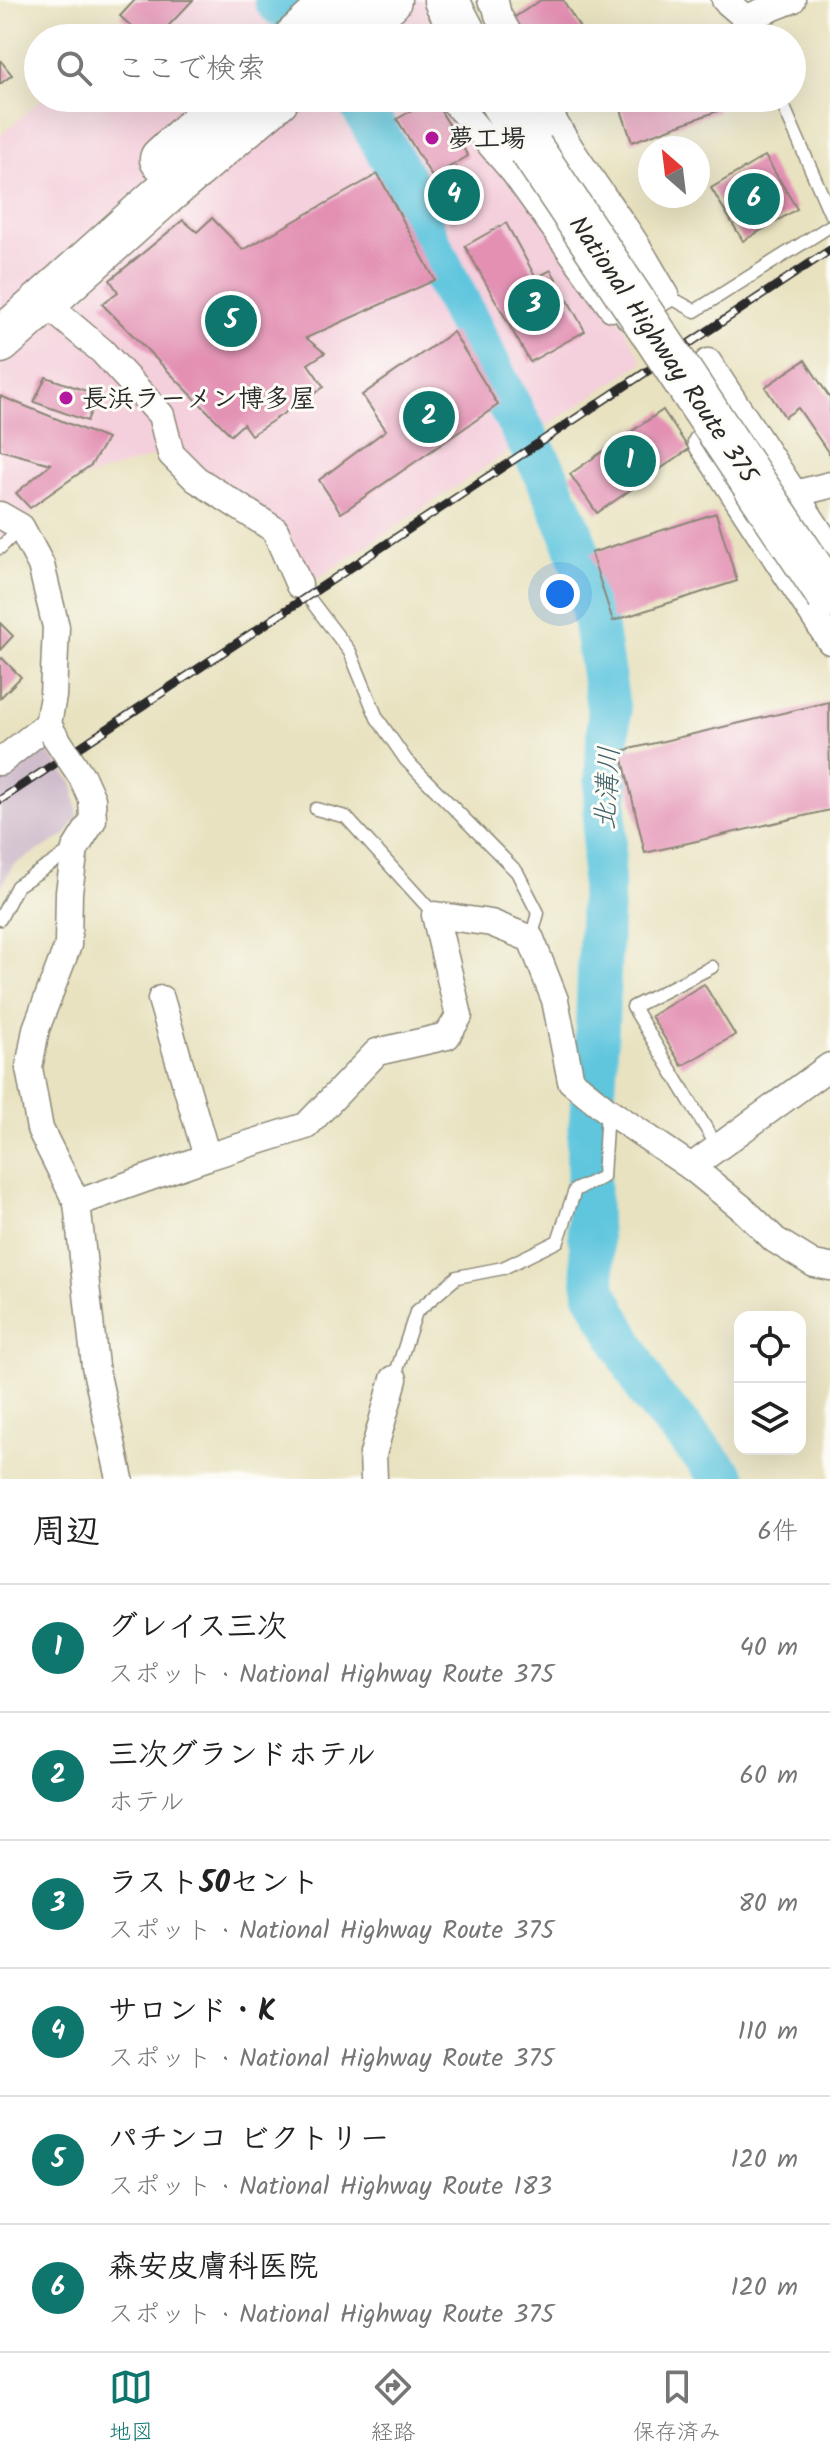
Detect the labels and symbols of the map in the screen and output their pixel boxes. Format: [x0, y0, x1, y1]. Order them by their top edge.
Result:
place label: 夢工場 [448, 119, 526, 161]
marker: 夢工場 [423, 129, 441, 147]
north arrow [638, 136, 710, 208]
pin: 4 [428, 165, 480, 225]
pin: 6 [728, 169, 780, 229]
street label: National Highway Route 375 [557, 208, 769, 494]
pin: 3 [508, 275, 560, 335]
pin: 5 [205, 291, 257, 351]
place label: 長浜ラーメン博多屋 [82, 379, 316, 421]
pin: 2 [403, 387, 455, 447]
marker: 長浜ラーメン博多屋 [57, 389, 75, 407]
pin: 1 [604, 431, 656, 491]
your location [540, 574, 580, 614]
water label: 北溝川 [584, 745, 633, 831]

